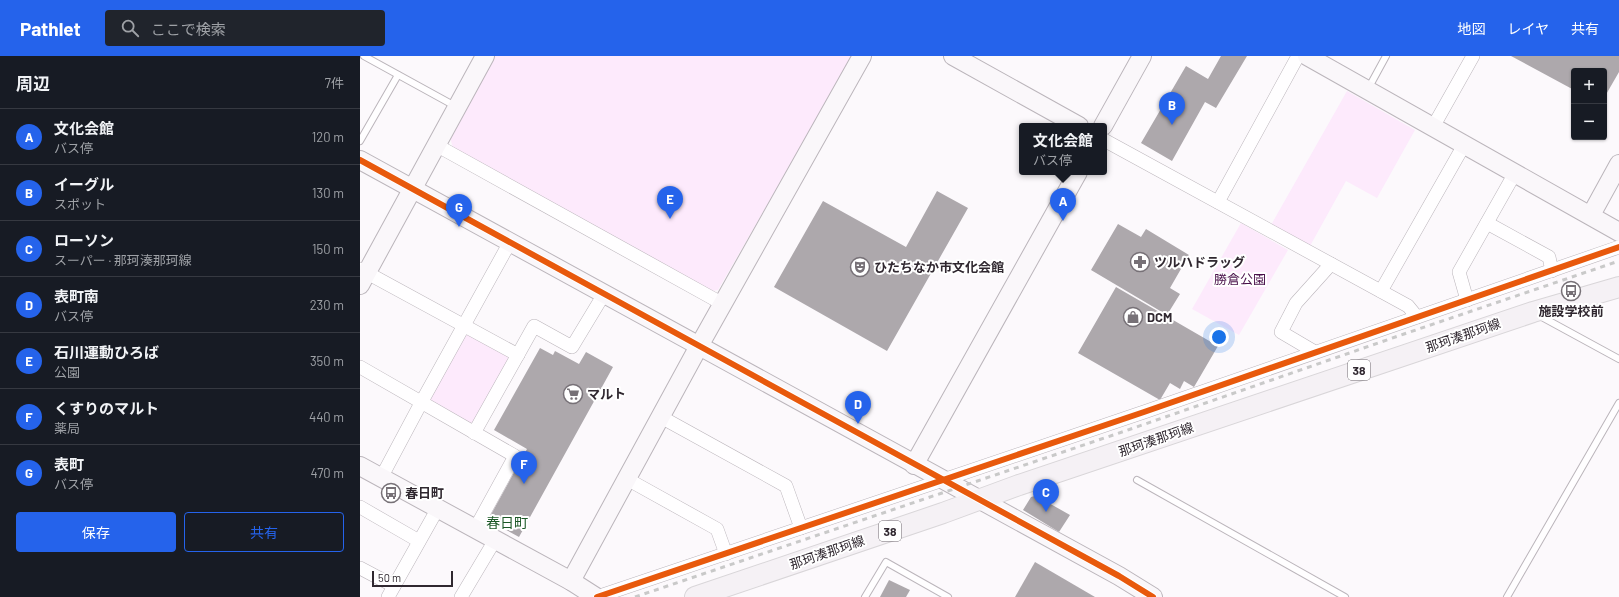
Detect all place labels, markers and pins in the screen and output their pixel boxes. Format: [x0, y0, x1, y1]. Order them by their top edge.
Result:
pin: B [1159, 92, 1185, 125]
pin: E [657, 186, 683, 219]
pin: A [1050, 188, 1076, 221]
pin: G [446, 194, 472, 227]
pharmacy icon: ツルハドラッグ [1129, 251, 1151, 273]
place label: ツルハドラッグ [1154, 254, 1245, 270]
theatre icon: ひたちなか市文化会館 [849, 256, 871, 278]
place label: ひたちなか市文化会館 [874, 259, 1004, 275]
bus stop icon: 施設学校前 [1560, 280, 1582, 302]
place label: 施設学校前 [1538, 303, 1604, 319]
shop icon: DCM [1122, 306, 1144, 328]
place label: DCM [1147, 309, 1172, 325]
supermarket icon: マルト [562, 383, 584, 405]
place label: マルト [587, 386, 626, 402]
pin: D [845, 391, 871, 424]
pin: F [511, 451, 537, 484]
pin: C [1033, 479, 1059, 512]
bus stop icon: 春日町 [380, 482, 402, 504]
place label: 春日町 [405, 485, 444, 501]

